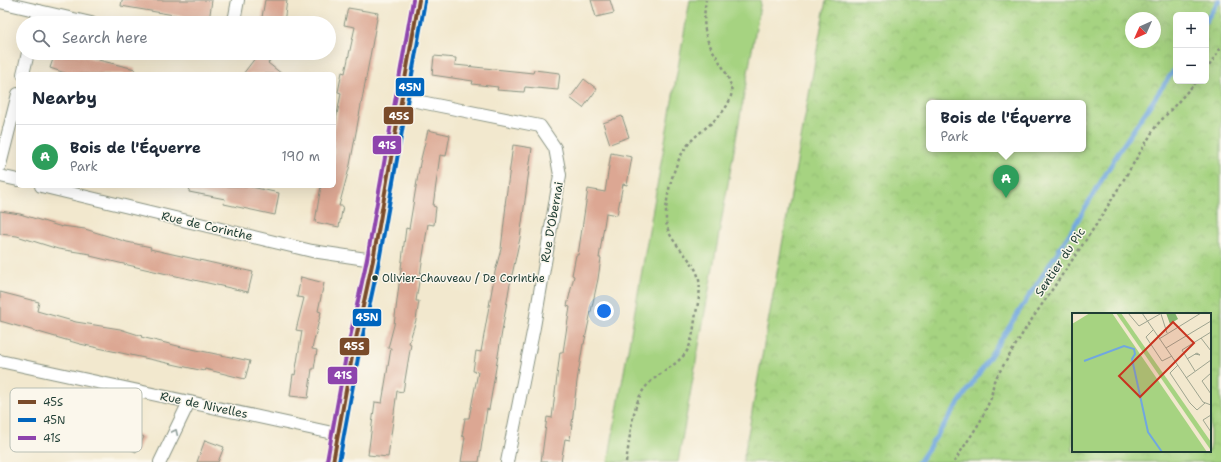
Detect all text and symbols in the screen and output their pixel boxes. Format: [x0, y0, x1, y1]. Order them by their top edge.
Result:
north arrow [1125, 12, 1161, 48]
map controls [1173, 12, 1209, 84]
button: + [1173, 12, 1209, 48]
search box [16, 16, 336, 60]
icon: search [30, 27, 52, 49]
text: Search here [62, 28, 148, 48]
button: − [1173, 48, 1209, 84]
line badge: 45N [395, 77, 425, 97]
text: 45N [399, 80, 422, 95]
text: Nearby [32, 87, 97, 109]
popup [926, 100, 1086, 152]
line badge: 45S [383, 106, 414, 125]
text: Bois de l'Équerre [941, 108, 1071, 128]
text: 45S [389, 109, 409, 124]
text: Park [941, 128, 968, 145]
line badge: 41S [372, 135, 402, 155]
text: Bois de l'Équerre [70, 138, 201, 158]
text: 41S [378, 138, 396, 153]
text: A [40, 148, 50, 165]
text: 190 m [281, 148, 320, 165]
text: Park [70, 158, 98, 175]
pin: A [993, 165, 1019, 198]
street label: Rue D'Obernai [537, 180, 567, 264]
street label: Rue de Corinthe [160, 208, 254, 244]
street label: Sentier du Pic [1031, 225, 1089, 299]
place label: Olivier-Chauveau / De Corinthe [382, 271, 545, 286]
marker: Olivier-Chauveau / De Corinthe [370, 273, 380, 283]
your location [594, 301, 614, 321]
line badge: 45N [352, 308, 382, 327]
text: 45N [356, 310, 379, 325]
inset map [1072, 313, 1211, 452]
line badge: 45S [339, 337, 370, 356]
text: 45S [344, 339, 364, 354]
line badge: 41S [327, 366, 358, 385]
text: 41S [334, 368, 352, 383]
legend [10, 388, 142, 452]
street label: Rue de Nivelles [159, 388, 249, 422]
text: 45S [43, 395, 63, 410]
text: 45N [43, 413, 66, 428]
one-way arrow [170, 429, 178, 436]
text: 41S [43, 431, 61, 446]

